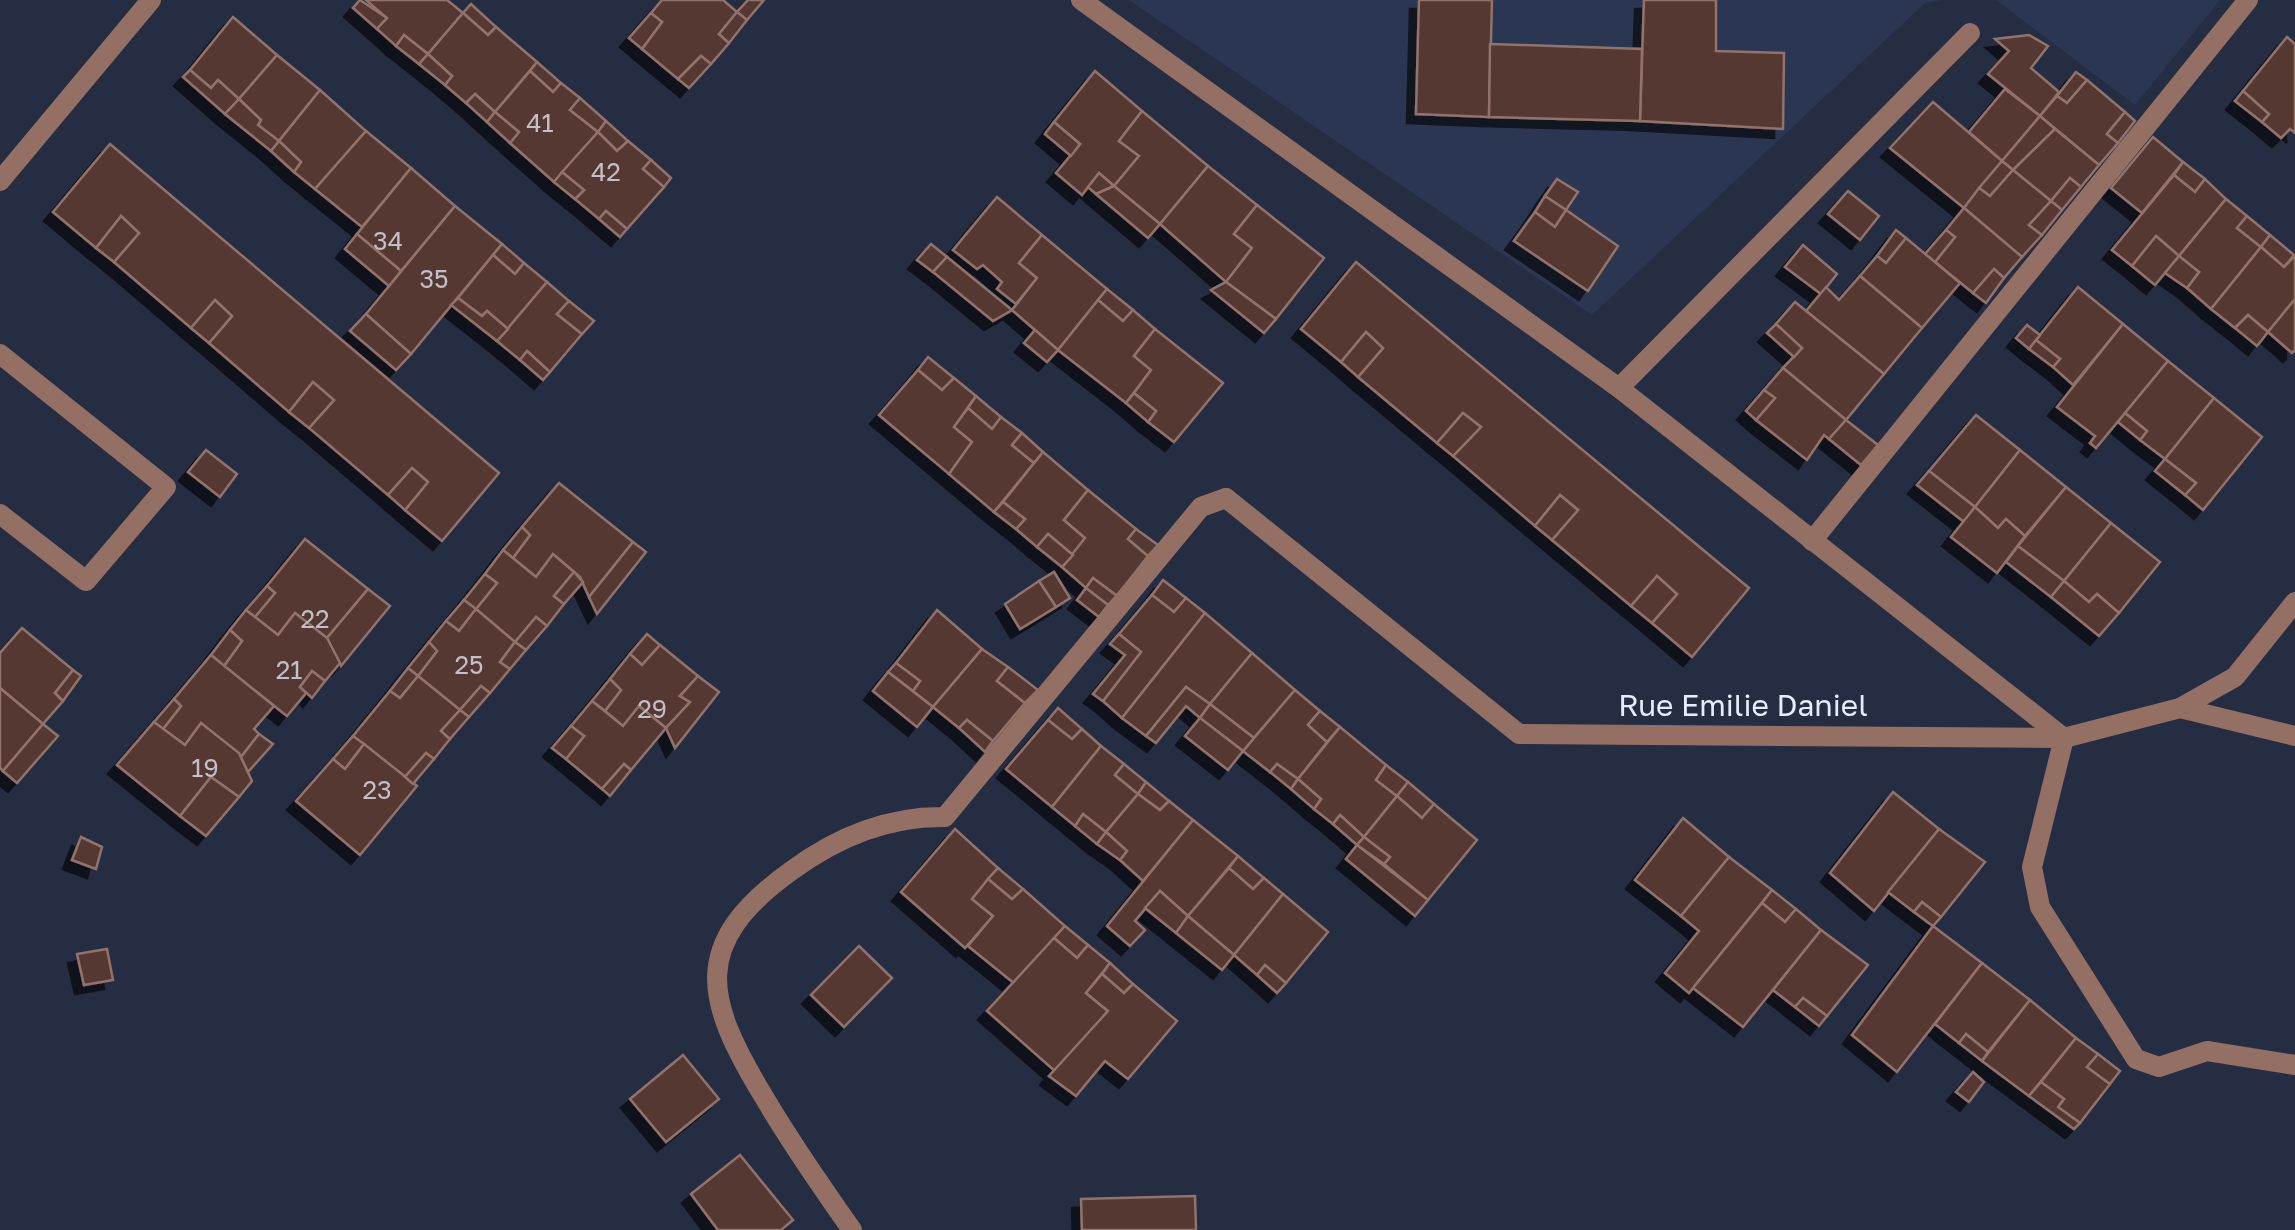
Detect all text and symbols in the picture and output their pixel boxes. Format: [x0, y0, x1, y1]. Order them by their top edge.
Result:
house number: 41 [526, 107, 554, 138]
house number: 42 [591, 156, 621, 187]
house number: 34 [373, 225, 403, 256]
house number: 35 [419, 263, 449, 294]
house number: 22 [300, 603, 330, 634]
house number: 25 [454, 649, 484, 680]
house number: 21 [276, 654, 302, 685]
street label: Rue Emilie Daniel [1618, 687, 1868, 723]
house number: 29 [637, 693, 667, 724]
house number: 19 [191, 752, 219, 783]
house number: 23 [362, 774, 392, 805]

